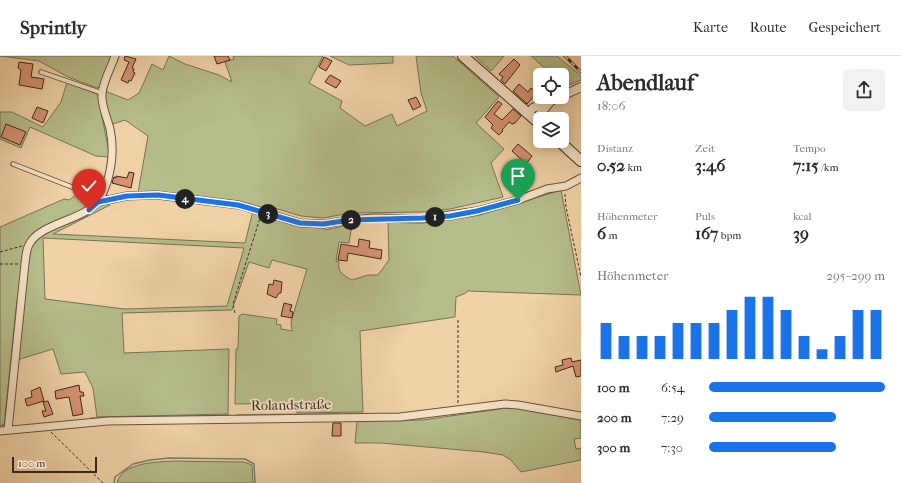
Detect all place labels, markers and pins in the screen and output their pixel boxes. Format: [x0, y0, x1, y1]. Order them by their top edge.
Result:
pin [501, 159, 535, 200]
pin [72, 169, 106, 210]
pin: 4 [175, 189, 195, 209]
pin: 3 [258, 204, 278, 224]
pin: 1 [425, 207, 445, 227]
pin: 2 [341, 210, 361, 230]

